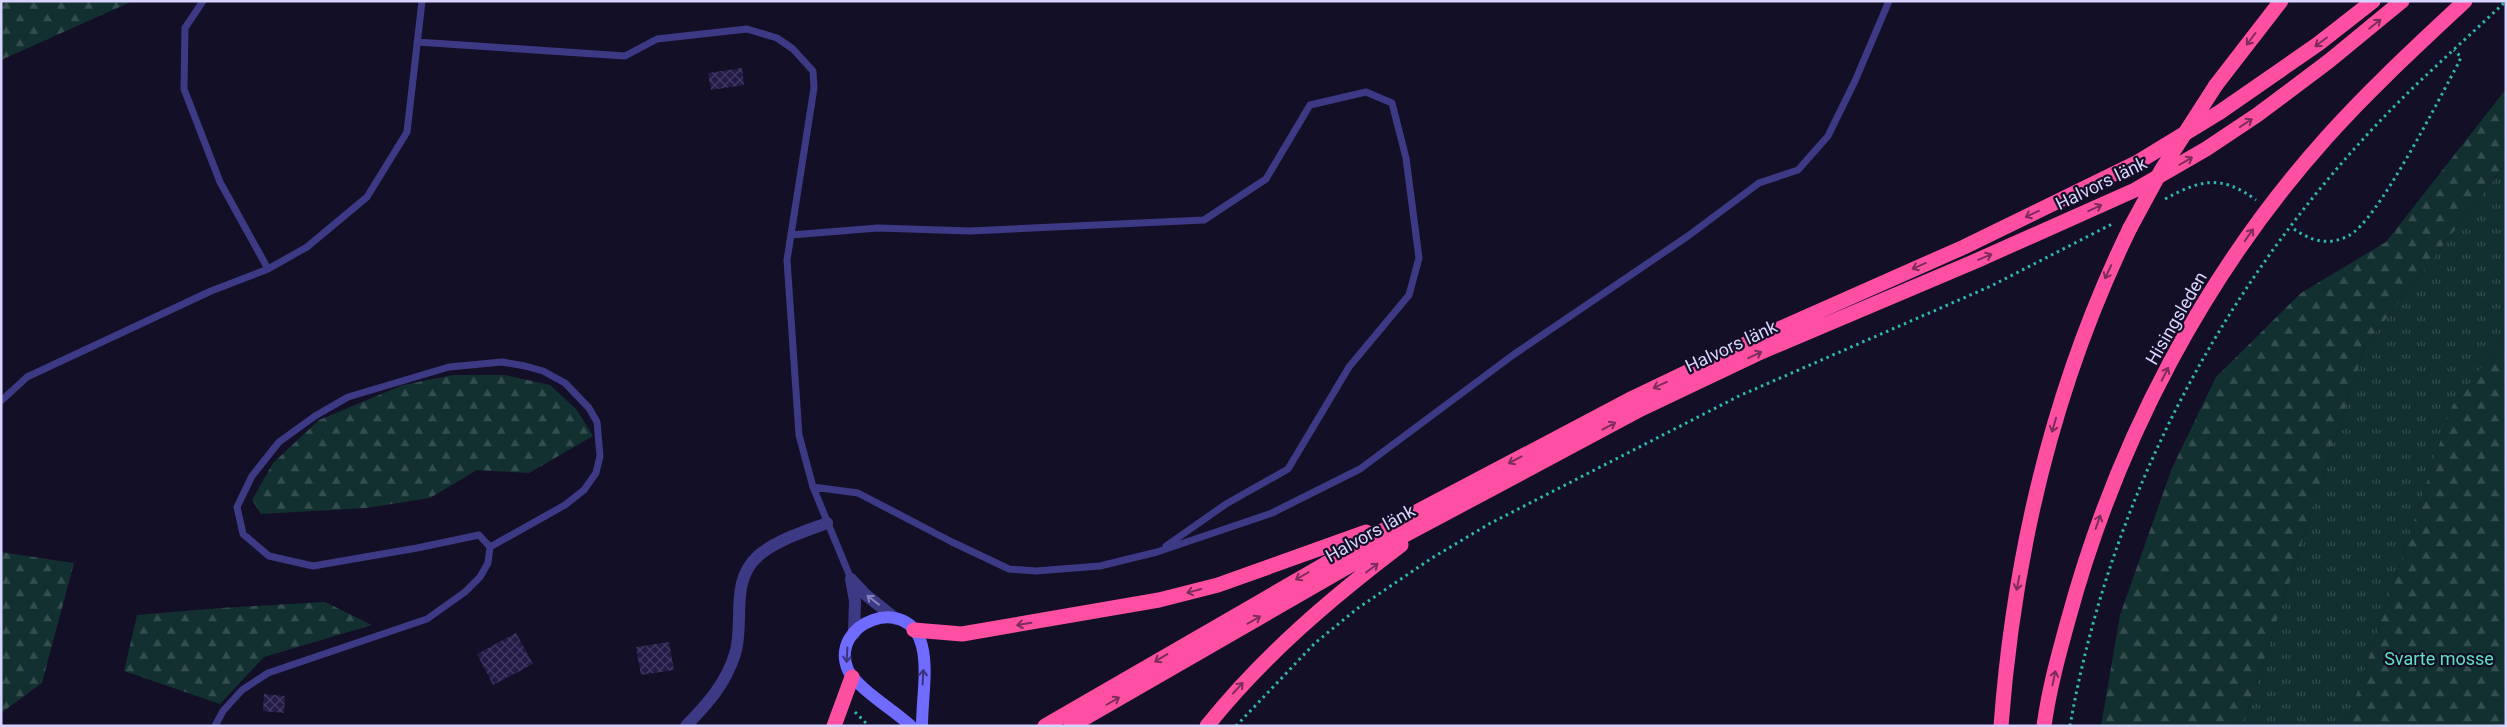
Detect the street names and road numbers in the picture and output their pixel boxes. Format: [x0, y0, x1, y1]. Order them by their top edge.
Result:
street label: Halvors länk [2052, 151, 2151, 214]
street label: Hisingsleden [2141, 268, 2211, 368]
street label: Halvors länk [1682, 315, 1781, 376]
street label: Halvors länk [1322, 499, 1419, 566]

